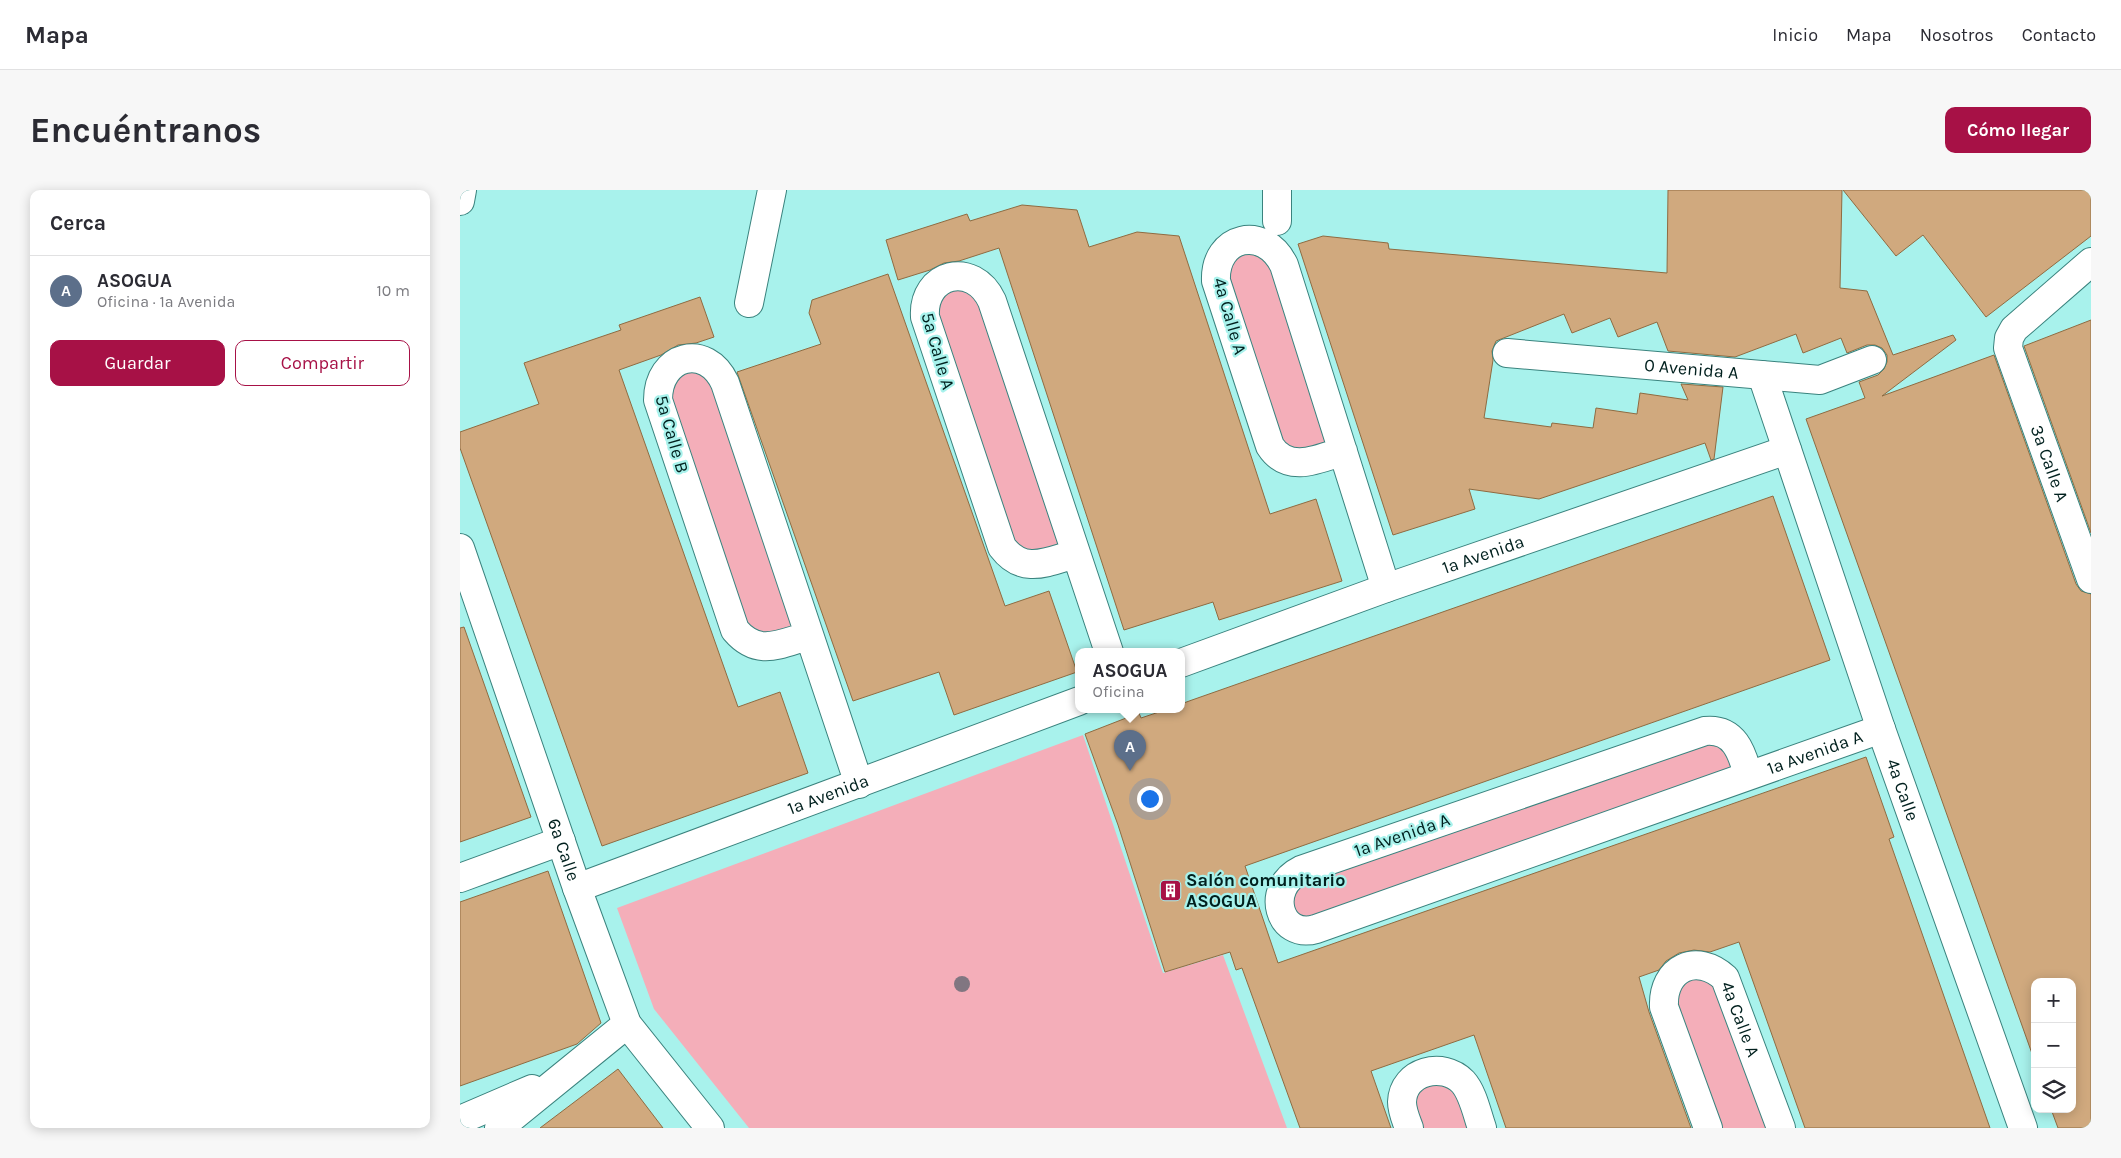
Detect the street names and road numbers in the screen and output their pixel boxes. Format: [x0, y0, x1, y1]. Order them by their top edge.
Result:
street label: 4a Calle A [1209, 275, 1251, 357]
street label: 5a Calle A [917, 310, 959, 392]
street label: 0 Avenida A [1643, 354, 1739, 384]
street label: 5a Calle B [650, 392, 694, 476]
street label: 3a Calle A [2026, 422, 2073, 505]
street label: 1a Avenida [1439, 530, 1527, 579]
street label: 1a Avenida A [1764, 725, 1866, 779]
street label: 4a Calle [1881, 756, 1924, 824]
street label: 1a Avenida [784, 769, 872, 820]
street label: 1a Avenida A [1351, 808, 1453, 862]
street label: 6a Calle [543, 815, 585, 884]
street label: 4a Calle A [1716, 978, 1764, 1060]

